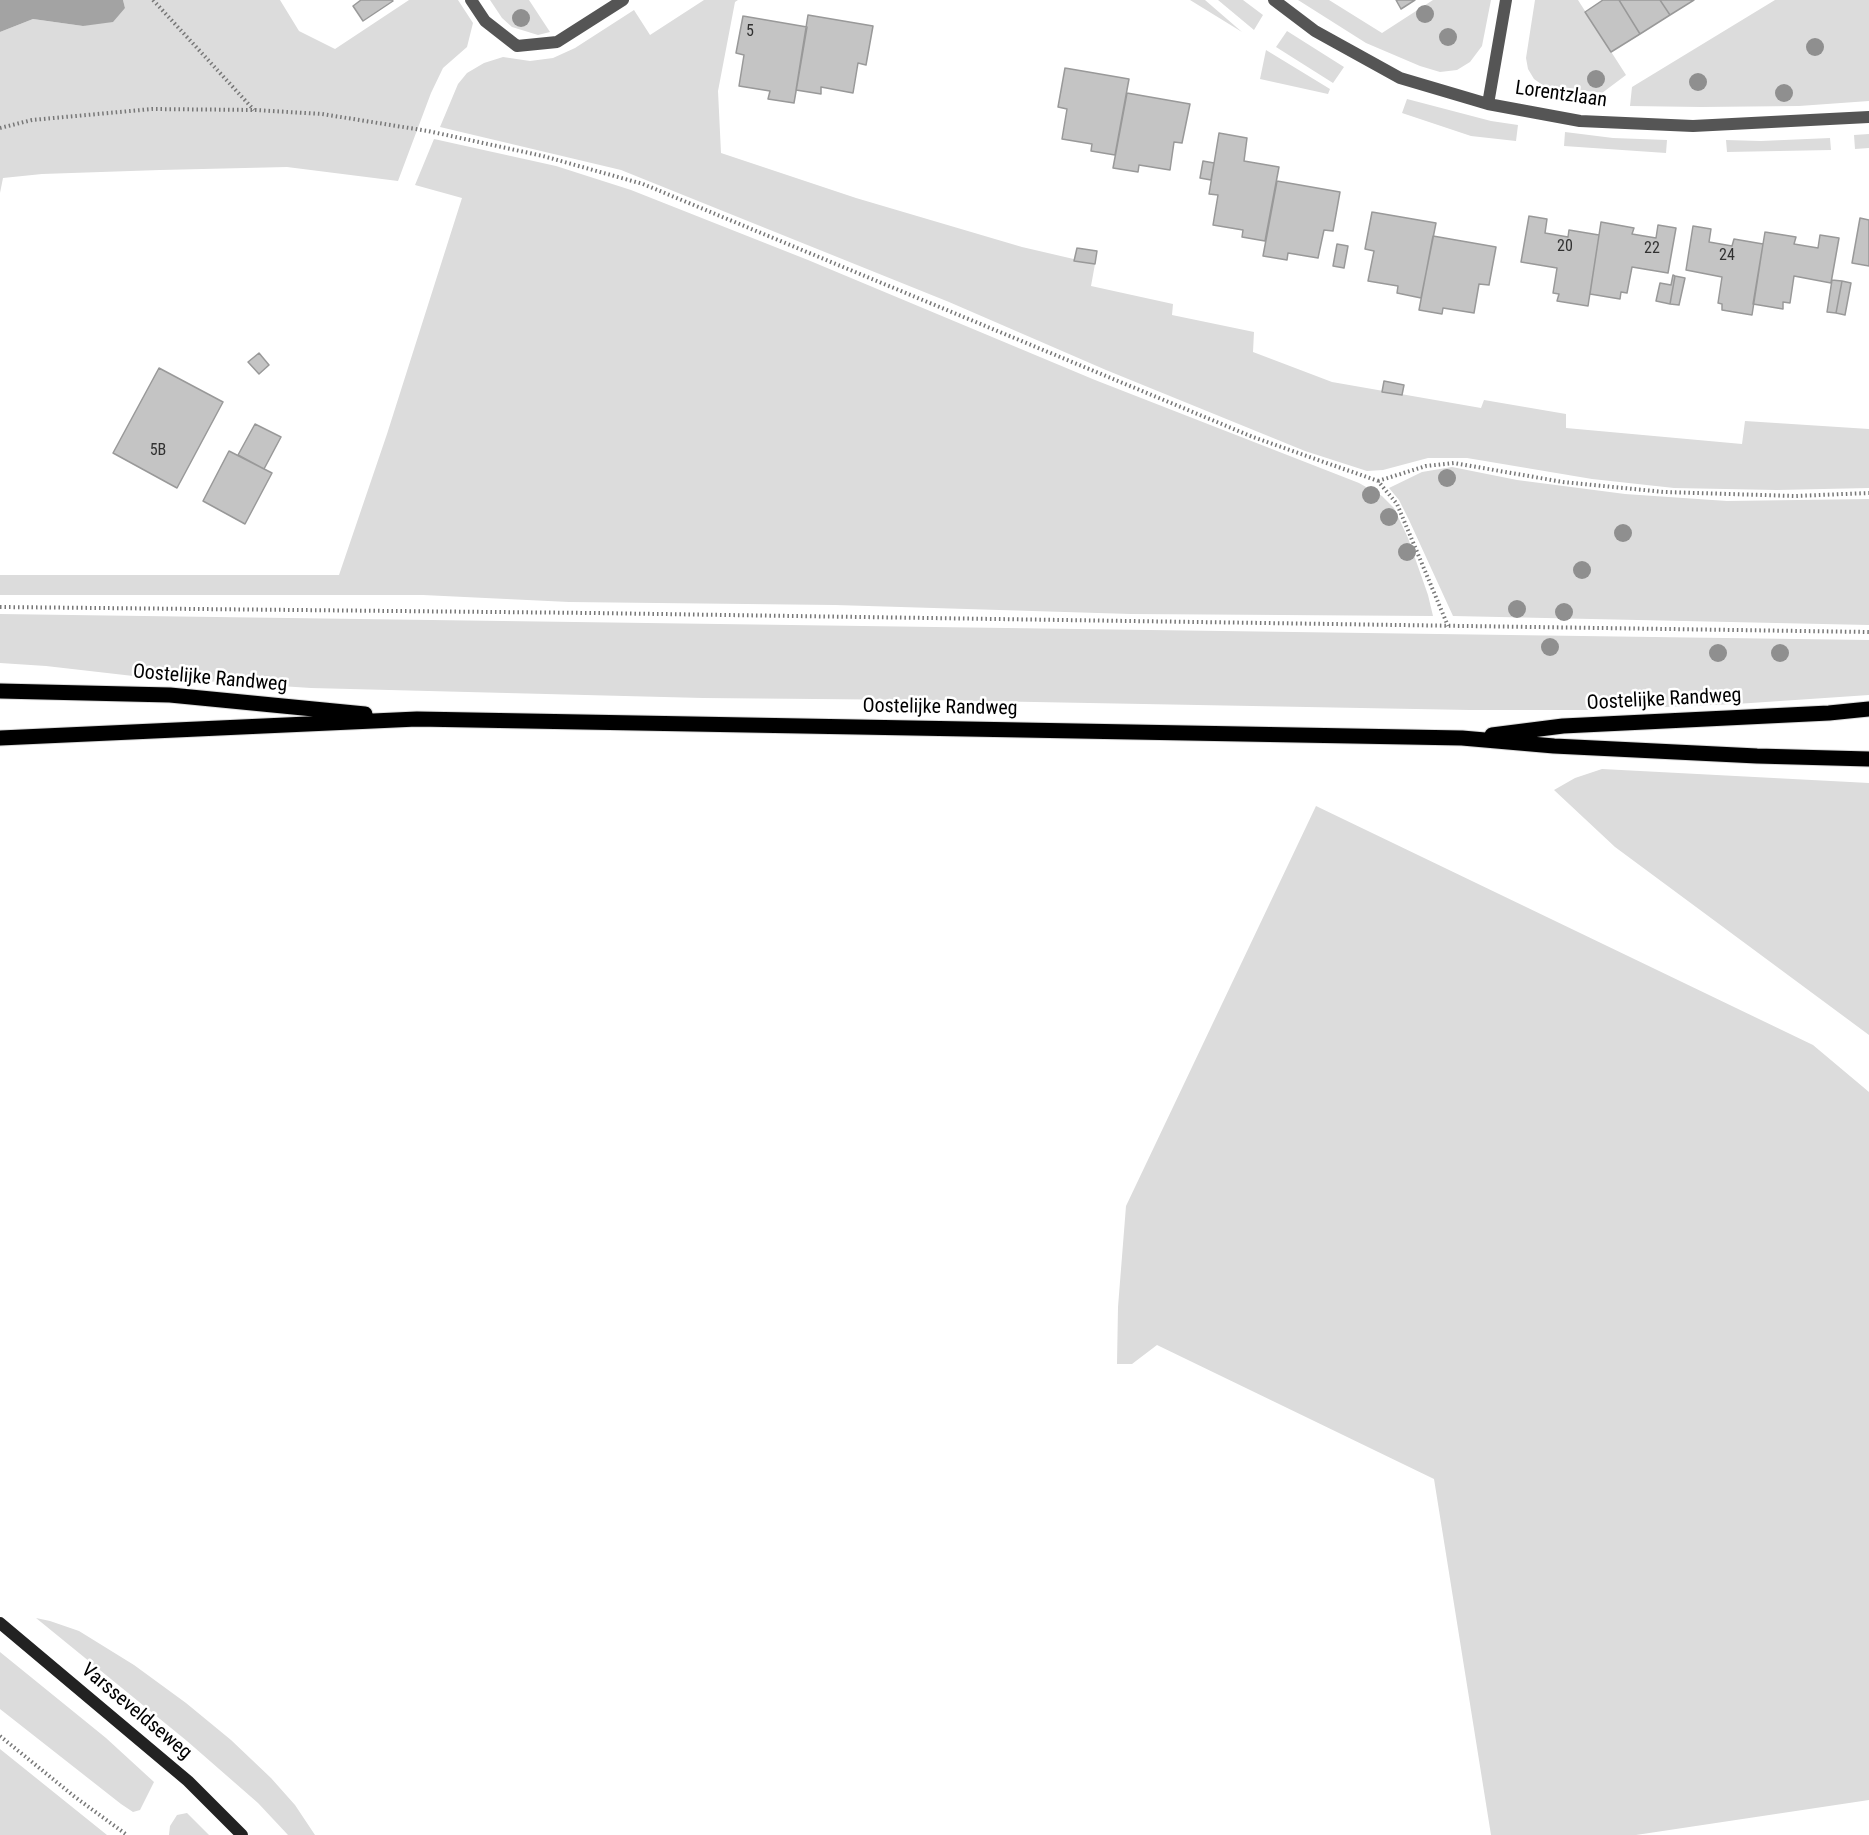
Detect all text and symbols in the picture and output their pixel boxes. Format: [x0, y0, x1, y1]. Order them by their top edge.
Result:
house number: 5 [746, 22, 754, 42]
street label: Lorentzlaan [1513, 77, 1609, 113]
house number: 20 [1557, 237, 1573, 257]
house number: 22 [1644, 239, 1660, 259]
house number: 24 [1719, 246, 1735, 266]
house number: 5B [150, 441, 166, 461]
street label: Oostelijke Randweg [132, 660, 288, 698]
street label: Oostelijke Randweg [1586, 684, 1742, 716]
street label: Oostelijke Randweg [862, 695, 1018, 721]
street label: Varsseveldseweg [76, 1659, 196, 1765]

